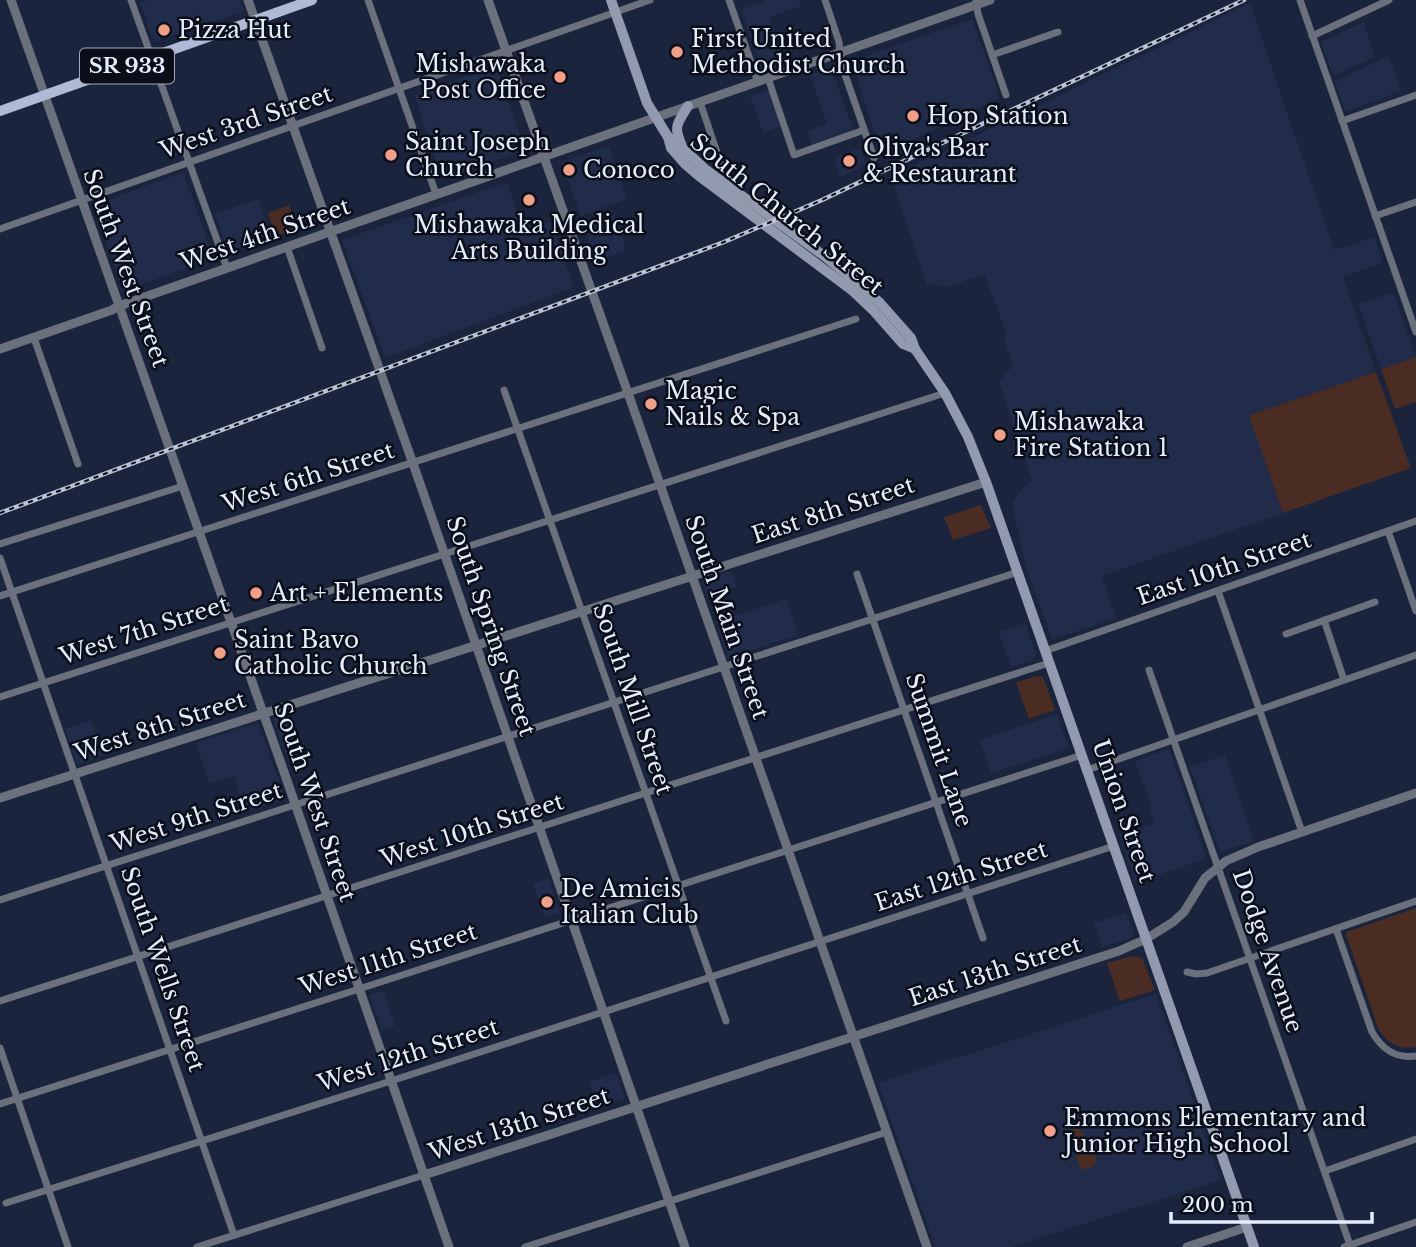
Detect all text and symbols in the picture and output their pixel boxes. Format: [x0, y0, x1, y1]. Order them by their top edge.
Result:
place label: Pizza Hut [178, 16, 292, 44]
marker: Pizza Hut [156, 22, 172, 38]
place label: First United Methodist Church [691, 25, 906, 79]
marker: First United Methodist Church [669, 44, 685, 60]
road number: SR 933 [80, 48, 174, 84]
place label: Mishawaka Post Office [416, 50, 546, 104]
marker: Mishawaka Post Office [552, 69, 568, 85]
street label: West 3rd Street [155, 79, 336, 165]
place label: Hop Station [927, 102, 1069, 130]
marker: Hop Station [905, 108, 921, 124]
street label: South Church Street [685, 127, 890, 301]
place label: Saint Joseph Church [405, 128, 550, 182]
place label: Oliva's Bar & Restaurant [863, 134, 1017, 188]
marker: Saint Joseph Church [383, 147, 399, 163]
marker: Oliva's Bar & Restaurant [841, 153, 857, 169]
place label: Conoco [583, 156, 675, 184]
marker: Conoco [561, 162, 577, 178]
street label: South West Street [77, 165, 175, 371]
street label: West 4th Street [175, 192, 354, 277]
marker: Mishawaka Medical Arts Building [521, 192, 537, 208]
place label: Mishawaka Medical Arts Building [414, 211, 644, 265]
place label: Magic Nails & Spa [665, 377, 800, 431]
marker: Magic Nails & Spa [643, 396, 659, 412]
place label: Mishawaka Fire Station 1 [1014, 408, 1168, 462]
marker: Mishawaka Fire Station 1 [992, 427, 1008, 443]
street label: West 6th Street [217, 436, 398, 518]
street label: East 8th Street [748, 470, 918, 549]
street label: South Main Street [679, 511, 775, 723]
street label: South Spring Street [440, 512, 542, 740]
street label: East 10th Street [1133, 525, 1315, 611]
place label: Art + Elements [269, 579, 443, 607]
marker: Art + Elements [248, 585, 264, 601]
street label: West 7th Street [55, 589, 232, 671]
street label: South Mill Street [587, 600, 679, 798]
place label: Saint Bavo Catholic Church [234, 626, 428, 680]
marker: Saint Bavo Catholic Church [212, 645, 228, 661]
street label: Summit Lane [900, 669, 978, 831]
street label: West 8th Street [70, 685, 249, 767]
street label: South West Street [268, 699, 362, 906]
street label: Union Street [1086, 736, 1162, 886]
street label: West 9th Street [105, 776, 286, 858]
street label: West 10th Street [376, 787, 568, 873]
street label: East 12th Street [871, 835, 1051, 917]
street label: South Wells Street [115, 863, 211, 1076]
street label: Dodge Avenue [1227, 866, 1309, 1036]
place label: De Amicis Italian Club [561, 875, 698, 929]
marker: De Amicis Italian Club [539, 894, 555, 910]
street label: West 11th Street [295, 917, 481, 1001]
street label: East 13th Street [905, 930, 1085, 1012]
street label: West 12th Street [313, 1012, 502, 1098]
street label: West 13th Street [424, 1081, 613, 1167]
place label: Emmons Elementary and Junior High School [1061, 1104, 1366, 1158]
marker: Emmons Elementary and Junior High School [1042, 1123, 1058, 1139]
scale bar [1171, 1180, 1372, 1224]
text: 200 m [1182, 1192, 1254, 1218]

